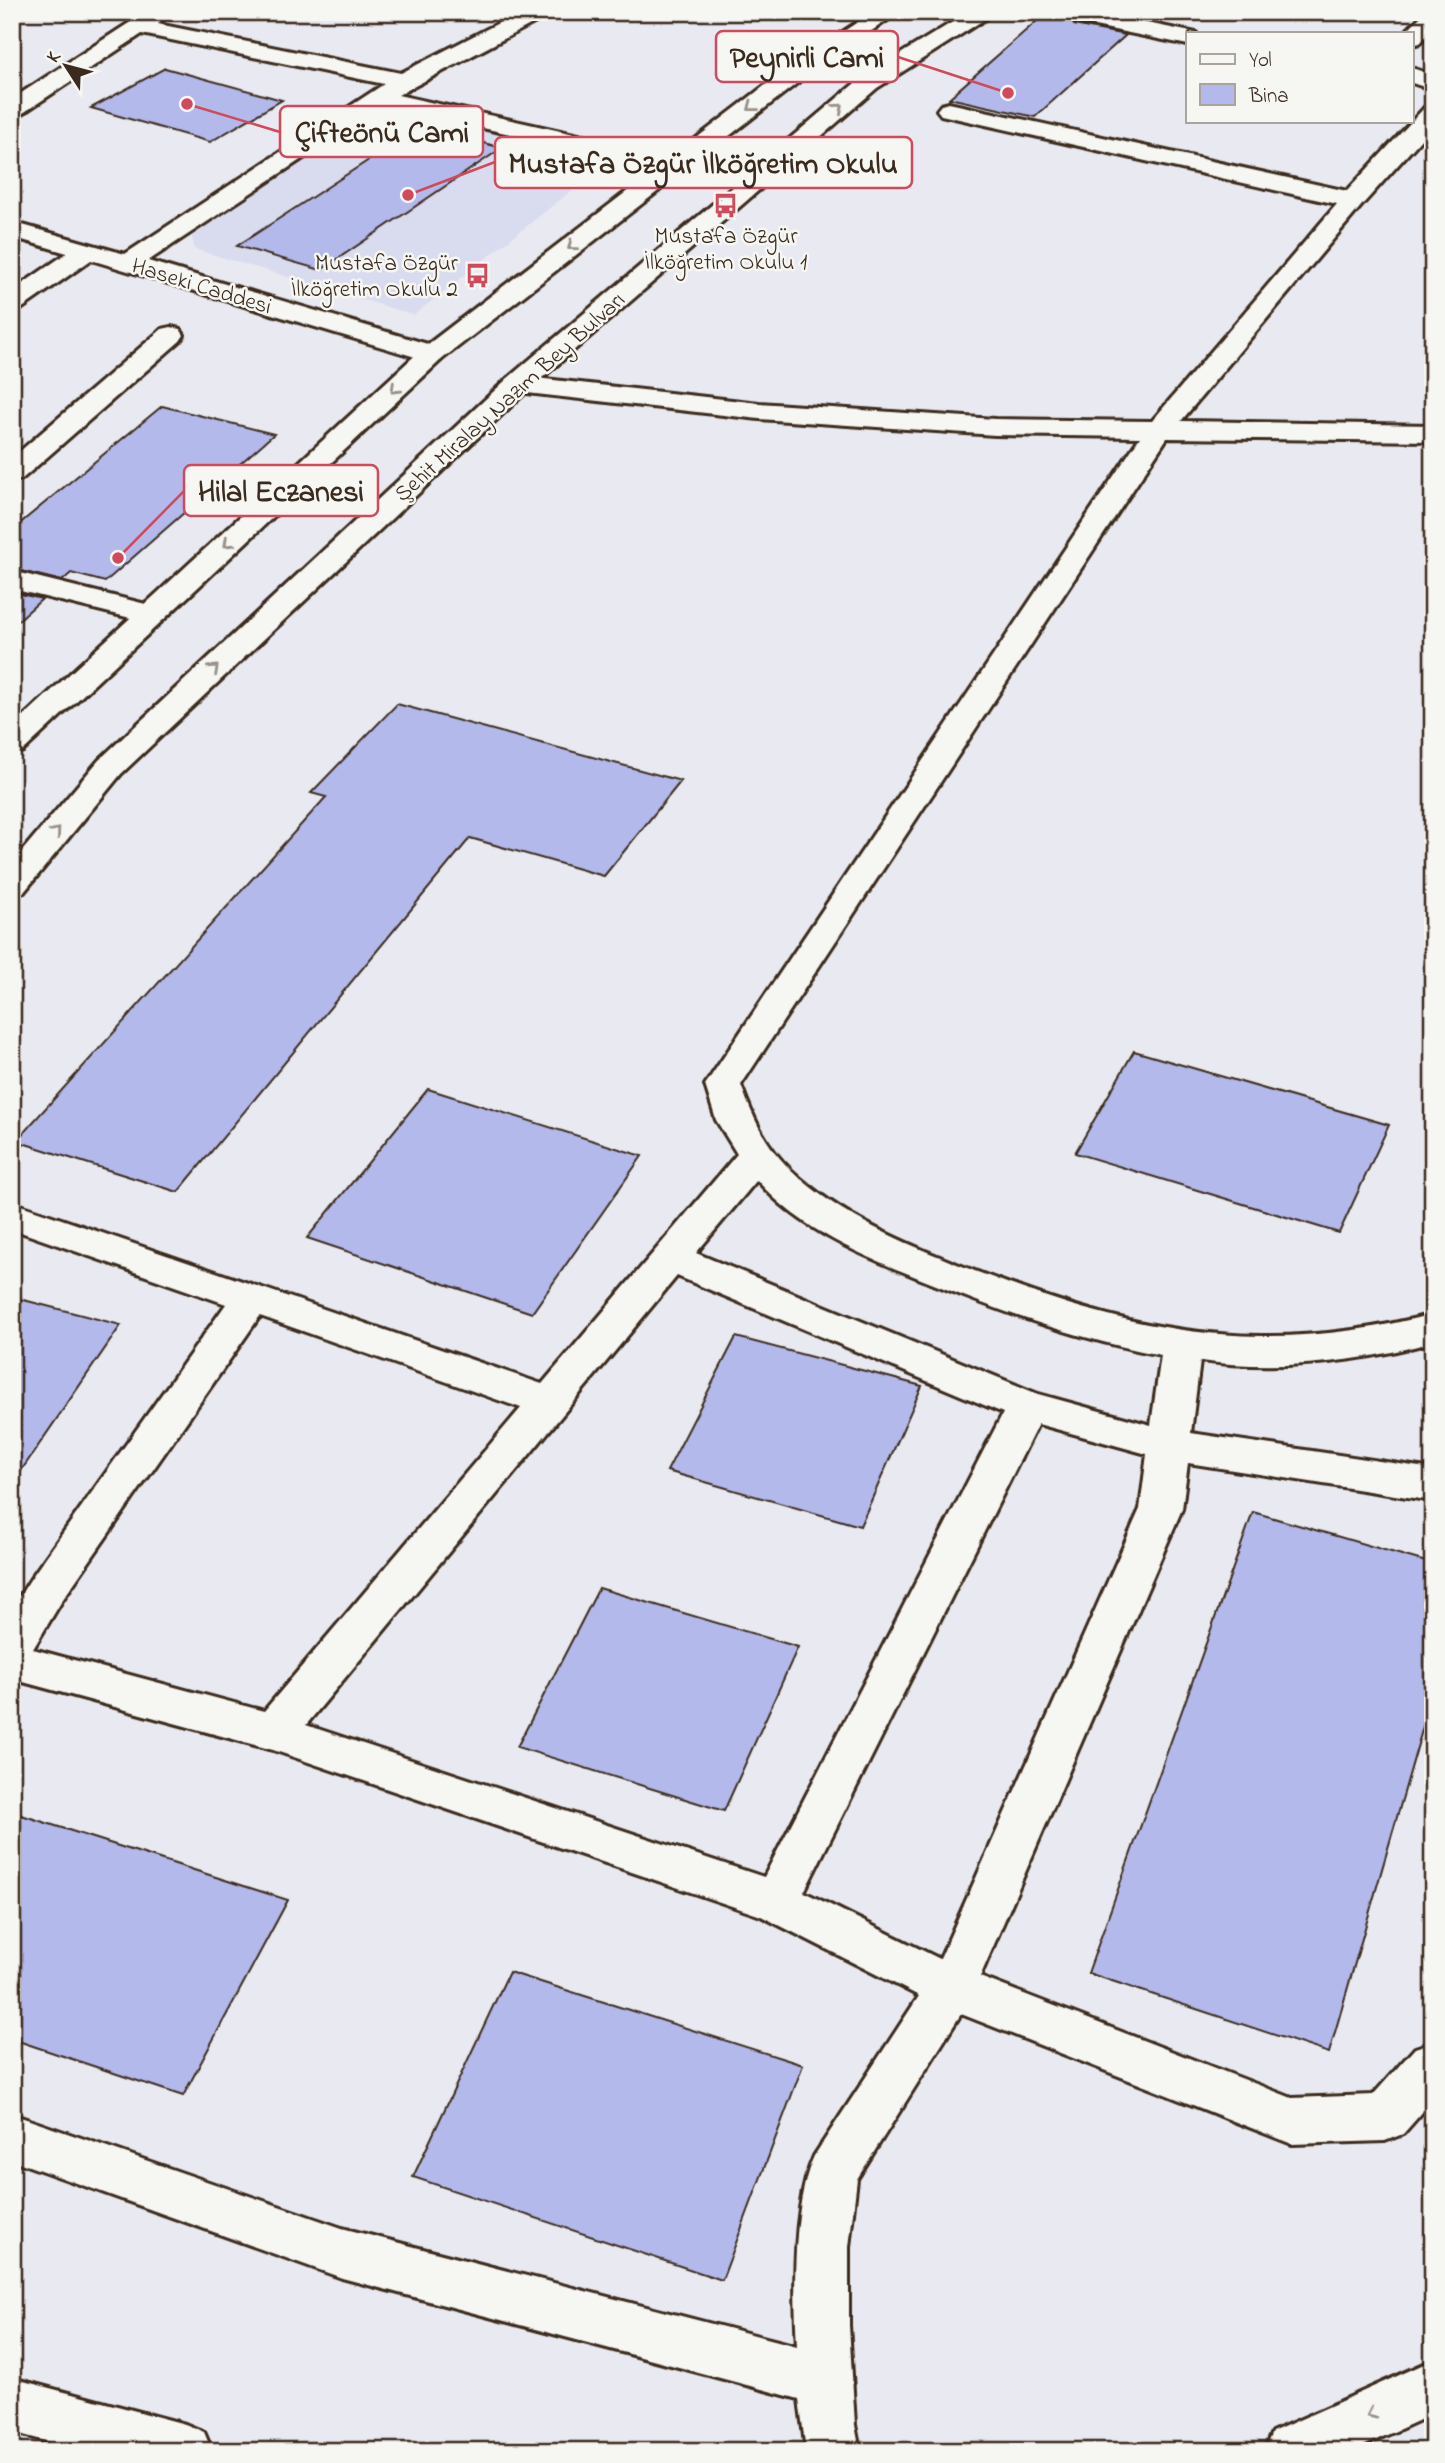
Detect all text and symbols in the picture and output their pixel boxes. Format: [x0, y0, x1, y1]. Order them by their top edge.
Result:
callout: Peynirli Cami [716, 31, 898, 82]
north arrow [32, 32, 102, 102]
legend [1186, 32, 1414, 122]
text: Peynirli Cami [730, 38, 884, 82]
text: K [41, 45, 68, 69]
text: Yol [1249, 46, 1272, 76]
text: Bina [1248, 82, 1289, 112]
one-way arrow [747, 98, 760, 111]
one-way arrow [831, 104, 844, 116]
callout: Çifteönü Cami [280, 106, 483, 157]
text: Çifteönü Cami [295, 113, 469, 157]
callout: Mustafa Özgür İlköğretim Okulu [495, 137, 912, 188]
text: Mustafa Özgür İlköğretim Okulu [508, 144, 898, 189]
bus stop icon: Mustafa Özgür İlköğretim Okulu 1 [712, 191, 740, 219]
place label: Mustafa Özgür İlköğretim Okulu 1 [645, 221, 807, 281]
one-way arrow [567, 238, 580, 251]
place label: Mustafa Özgür İlköğretim Okulu 2 [291, 248, 459, 308]
street label: Haseki Caddesi [127, 250, 275, 324]
bus stop icon: Mustafa Özgür İlköğretim Okulu 2 [464, 261, 492, 289]
street label: Şehit Miralay Nazım Bey Bulvarı [388, 285, 635, 512]
one-way arrow [390, 380, 403, 393]
callout: Hilal Eczanesi [184, 465, 378, 516]
text: Hilal Eczanesi [198, 472, 364, 516]
one-way arrow [223, 535, 236, 547]
one-way arrow [206, 665, 219, 678]
one-way arrow [48, 828, 60, 841]
one-way arrow [1366, 2406, 1378, 2420]

